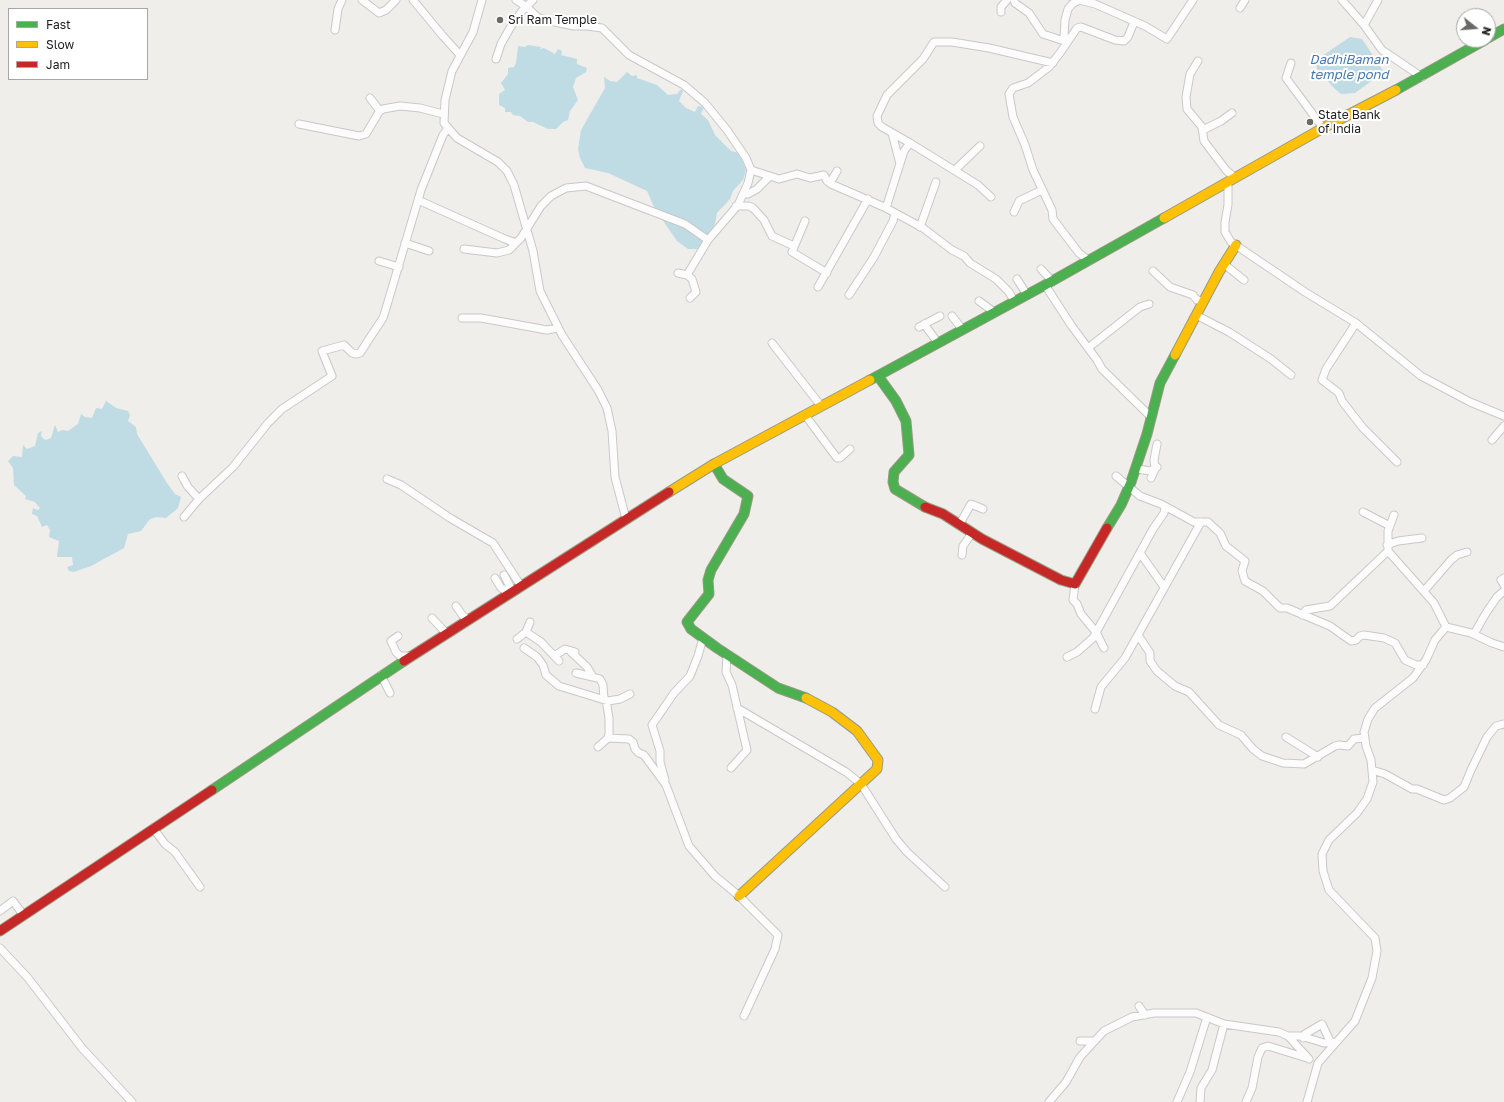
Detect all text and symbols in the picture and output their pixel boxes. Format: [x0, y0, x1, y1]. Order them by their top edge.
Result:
legend [8, 8, 148, 80]
north arrow [1456, 8, 1496, 48]
place label: Sri Ram Temple [508, 13, 597, 27]
marker: Sri Ram Temple [495, 15, 505, 25]
text: Fast [46, 17, 71, 32]
text: N [1480, 25, 1494, 37]
text: Slow [46, 37, 74, 52]
water label: DadhiBaman temple pond [1310, 52, 1388, 83]
text: Jam [46, 57, 70, 72]
place label: State Bank of India [1318, 108, 1381, 136]
marker: State Bank of India [1305, 117, 1315, 127]

